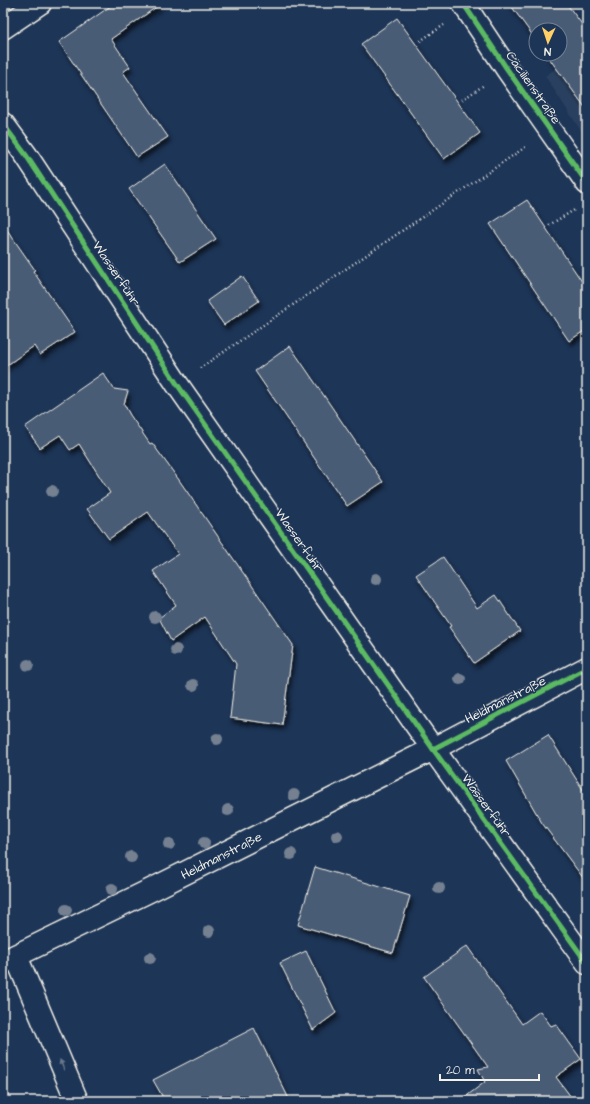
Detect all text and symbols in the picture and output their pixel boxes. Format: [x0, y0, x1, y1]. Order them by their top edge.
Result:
north arrow [528, 22, 568, 62]
text: N [544, 44, 551, 59]
street label: Cäcilienstraße [501, 47, 565, 128]
street label: Wasserfuhr [88, 238, 144, 309]
street label: Wasserfuhr [271, 505, 328, 576]
street label: Heldmanstraße [462, 672, 549, 728]
street label: Wasserfuhr [457, 770, 515, 841]
street label: Heldmanstraße [178, 828, 265, 884]
scale bar [440, 1056, 539, 1082]
one-way arrow [59, 1059, 65, 1071]
text: 20 m [446, 1062, 475, 1079]

